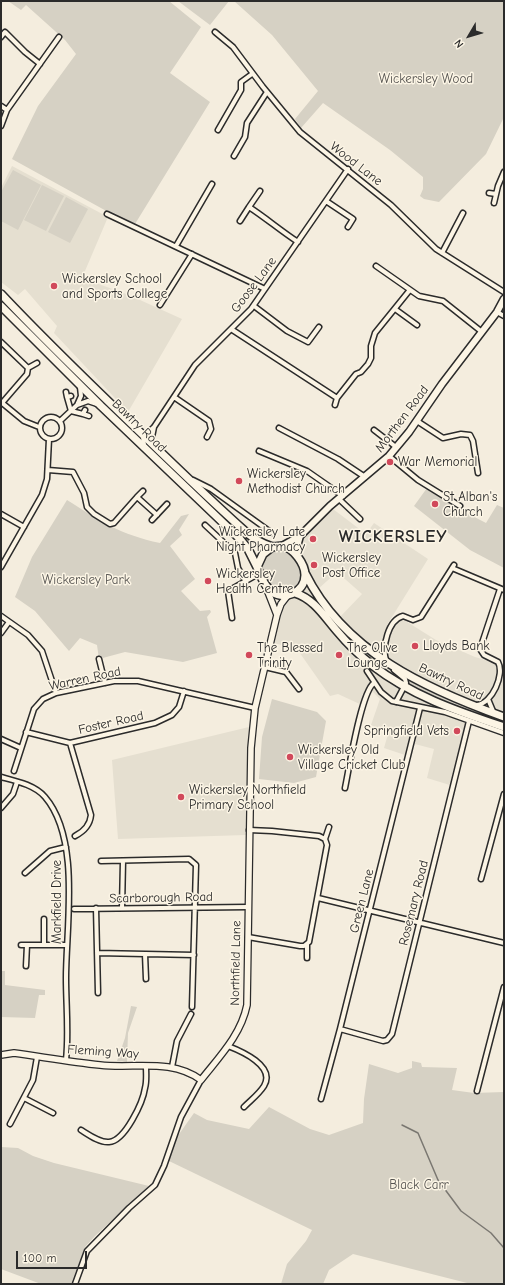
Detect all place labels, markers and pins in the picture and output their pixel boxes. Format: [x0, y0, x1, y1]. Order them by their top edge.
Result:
place label: Wickersley School and Sports College [62, 271, 167, 302]
marker: Wickersley School and Sports College [49, 281, 59, 291]
place label: War Memorial [398, 454, 477, 470]
marker: War Memorial [385, 457, 395, 467]
place label: Wickersley Methodist Church [247, 466, 345, 497]
marker: Wickersley Methodist Church [234, 476, 244, 486]
place label: St Alban's Church [443, 489, 497, 520]
marker: St Alban's Church [430, 499, 440, 509]
place label: Wickersley Late Night Pharmacy [216, 524, 305, 555]
marker: Wickersley Late Night Pharmacy [308, 534, 318, 544]
place label: Wickersley Post Office [322, 550, 381, 581]
marker: Wickersley Post Office [309, 560, 319, 570]
place label: Wickersley Health Centre [216, 566, 293, 597]
marker: Wickersley Health Centre [203, 576, 213, 586]
place label: Lloyds Bank [423, 638, 490, 654]
place label: The Blessed Trinity [257, 640, 323, 671]
place label: The Olive Lounge [347, 640, 397, 671]
marker: Lloyds Bank [410, 641, 420, 651]
marker: The Blessed Trinity [244, 650, 254, 660]
marker: The Olive Lounge [334, 650, 344, 660]
place label: Springfield Vets [364, 723, 449, 739]
marker: Springfield Vets [452, 726, 462, 736]
place label: Wickersley Old Village Cricket Club [298, 742, 405, 773]
marker: Wickersley Old Village Cricket Club [285, 752, 295, 762]
place label: Wickersley Northfield Primary School [189, 782, 306, 813]
marker: Wickersley Northfield Primary School [176, 792, 186, 802]

